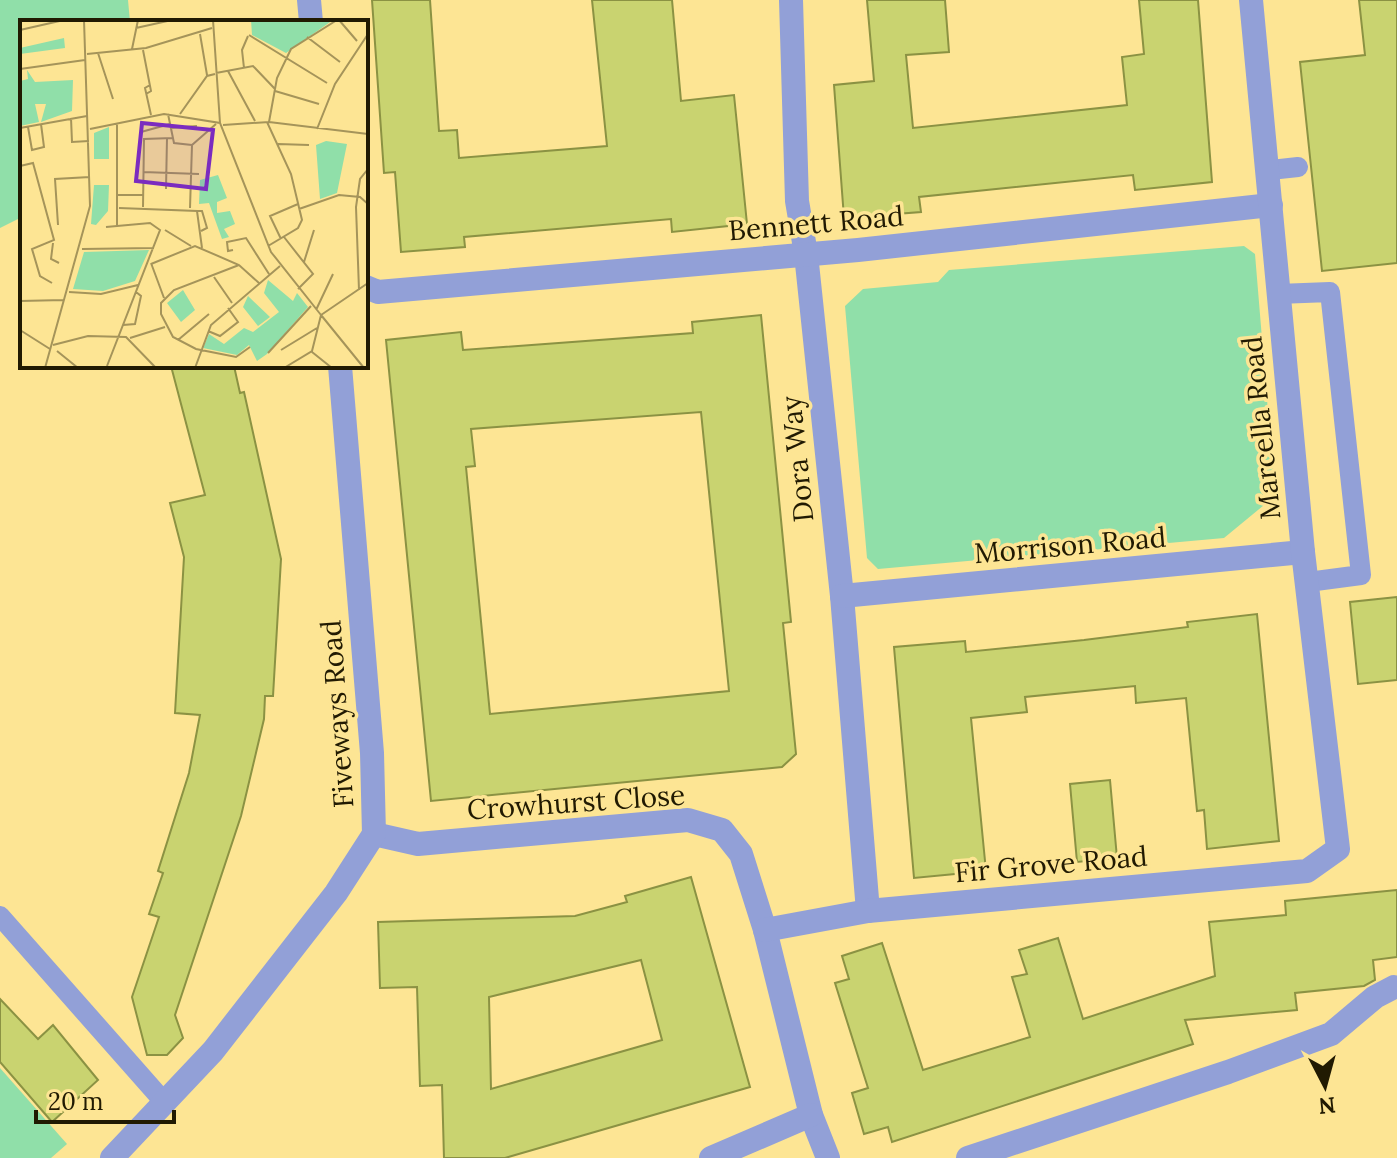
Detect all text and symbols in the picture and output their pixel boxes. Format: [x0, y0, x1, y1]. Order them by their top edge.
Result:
inset map [20, 20, 368, 368]
street label: Bennett Road [727, 197, 905, 249]
street label: Marcella Road [1233, 335, 1289, 521]
street label: Dora Way [772, 394, 822, 524]
street label: Morrison Road [972, 519, 1168, 571]
street label: Fiveways Road [312, 619, 362, 809]
street label: Crowhurst Close [466, 776, 686, 828]
street label: Fir Grove Road [953, 838, 1149, 890]
north arrow [1285, 1046, 1365, 1126]
scale bar [36, 1074, 174, 1124]
text: 20 m [48, 1086, 104, 1117]
text: N [1317, 1091, 1337, 1121]

